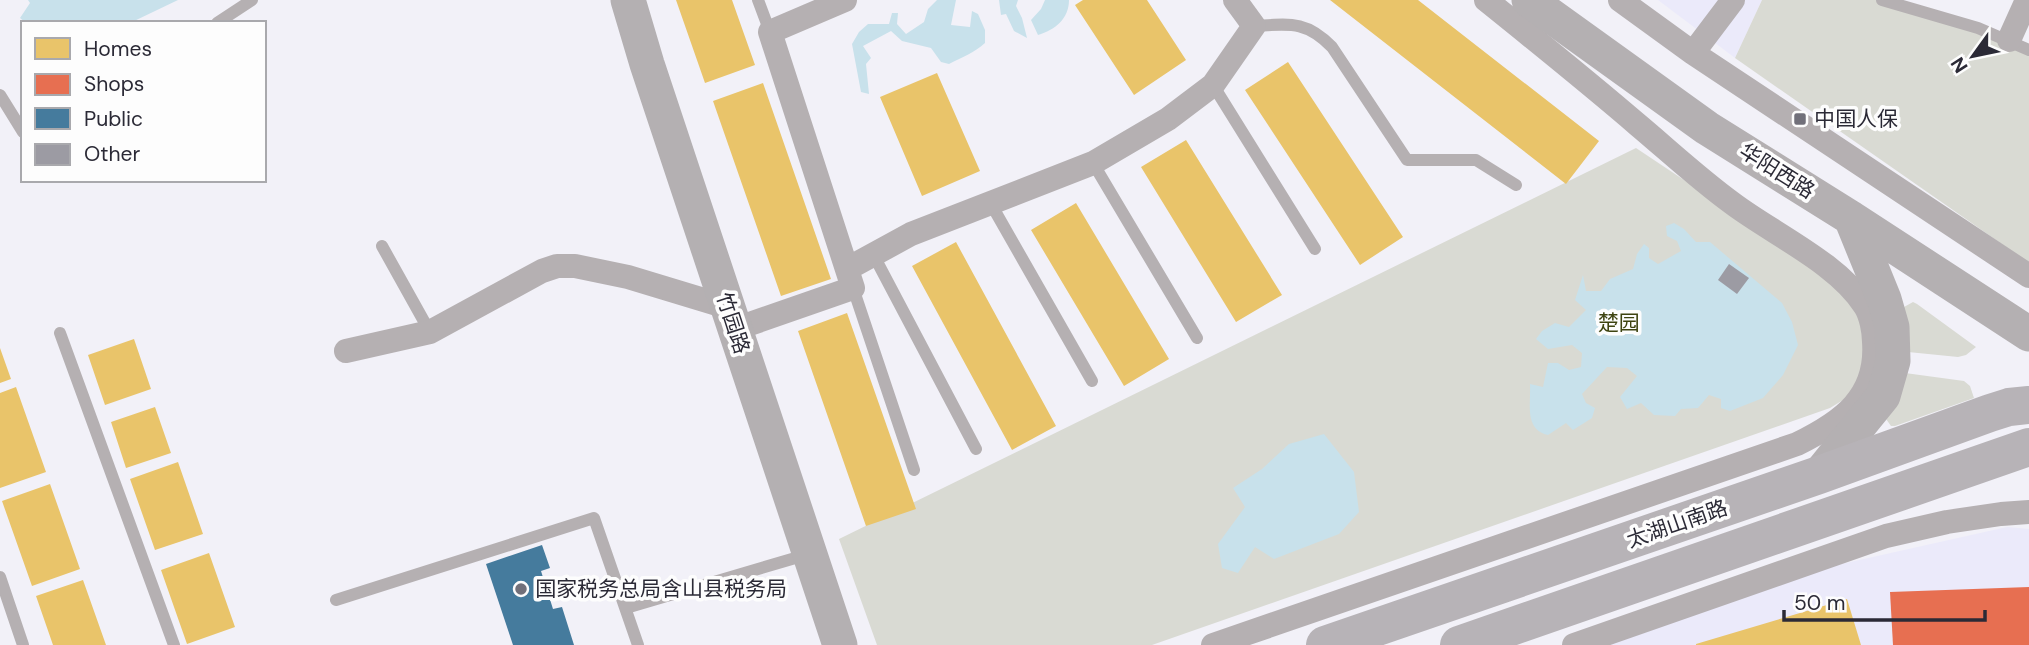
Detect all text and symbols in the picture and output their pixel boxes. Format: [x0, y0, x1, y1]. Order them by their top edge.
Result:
legend [21, 21, 266, 182]
north arrow [1938, 21, 2008, 91]
text: Homes [84, 35, 152, 63]
text: N [1945, 52, 1973, 78]
text: Shops [84, 70, 144, 98]
text: Public [84, 105, 143, 133]
place label: 中国人保 [1814, 105, 1898, 133]
marker: 中国人保 [1792, 111, 1808, 127]
street label: 华阳西路 [1734, 137, 1820, 205]
text: Other [84, 140, 140, 168]
street label: 竹园路 [710, 289, 756, 357]
park label: 楚园 [1598, 309, 1640, 337]
street label: 太湖山南路 [1623, 494, 1731, 554]
place label: 国家税务总局含山县税务局 [535, 575, 787, 603]
scale bar [1784, 578, 1985, 622]
marker: 国家税务总局含山县税务局 [513, 581, 529, 597]
text: 50 m [1794, 589, 1845, 617]

